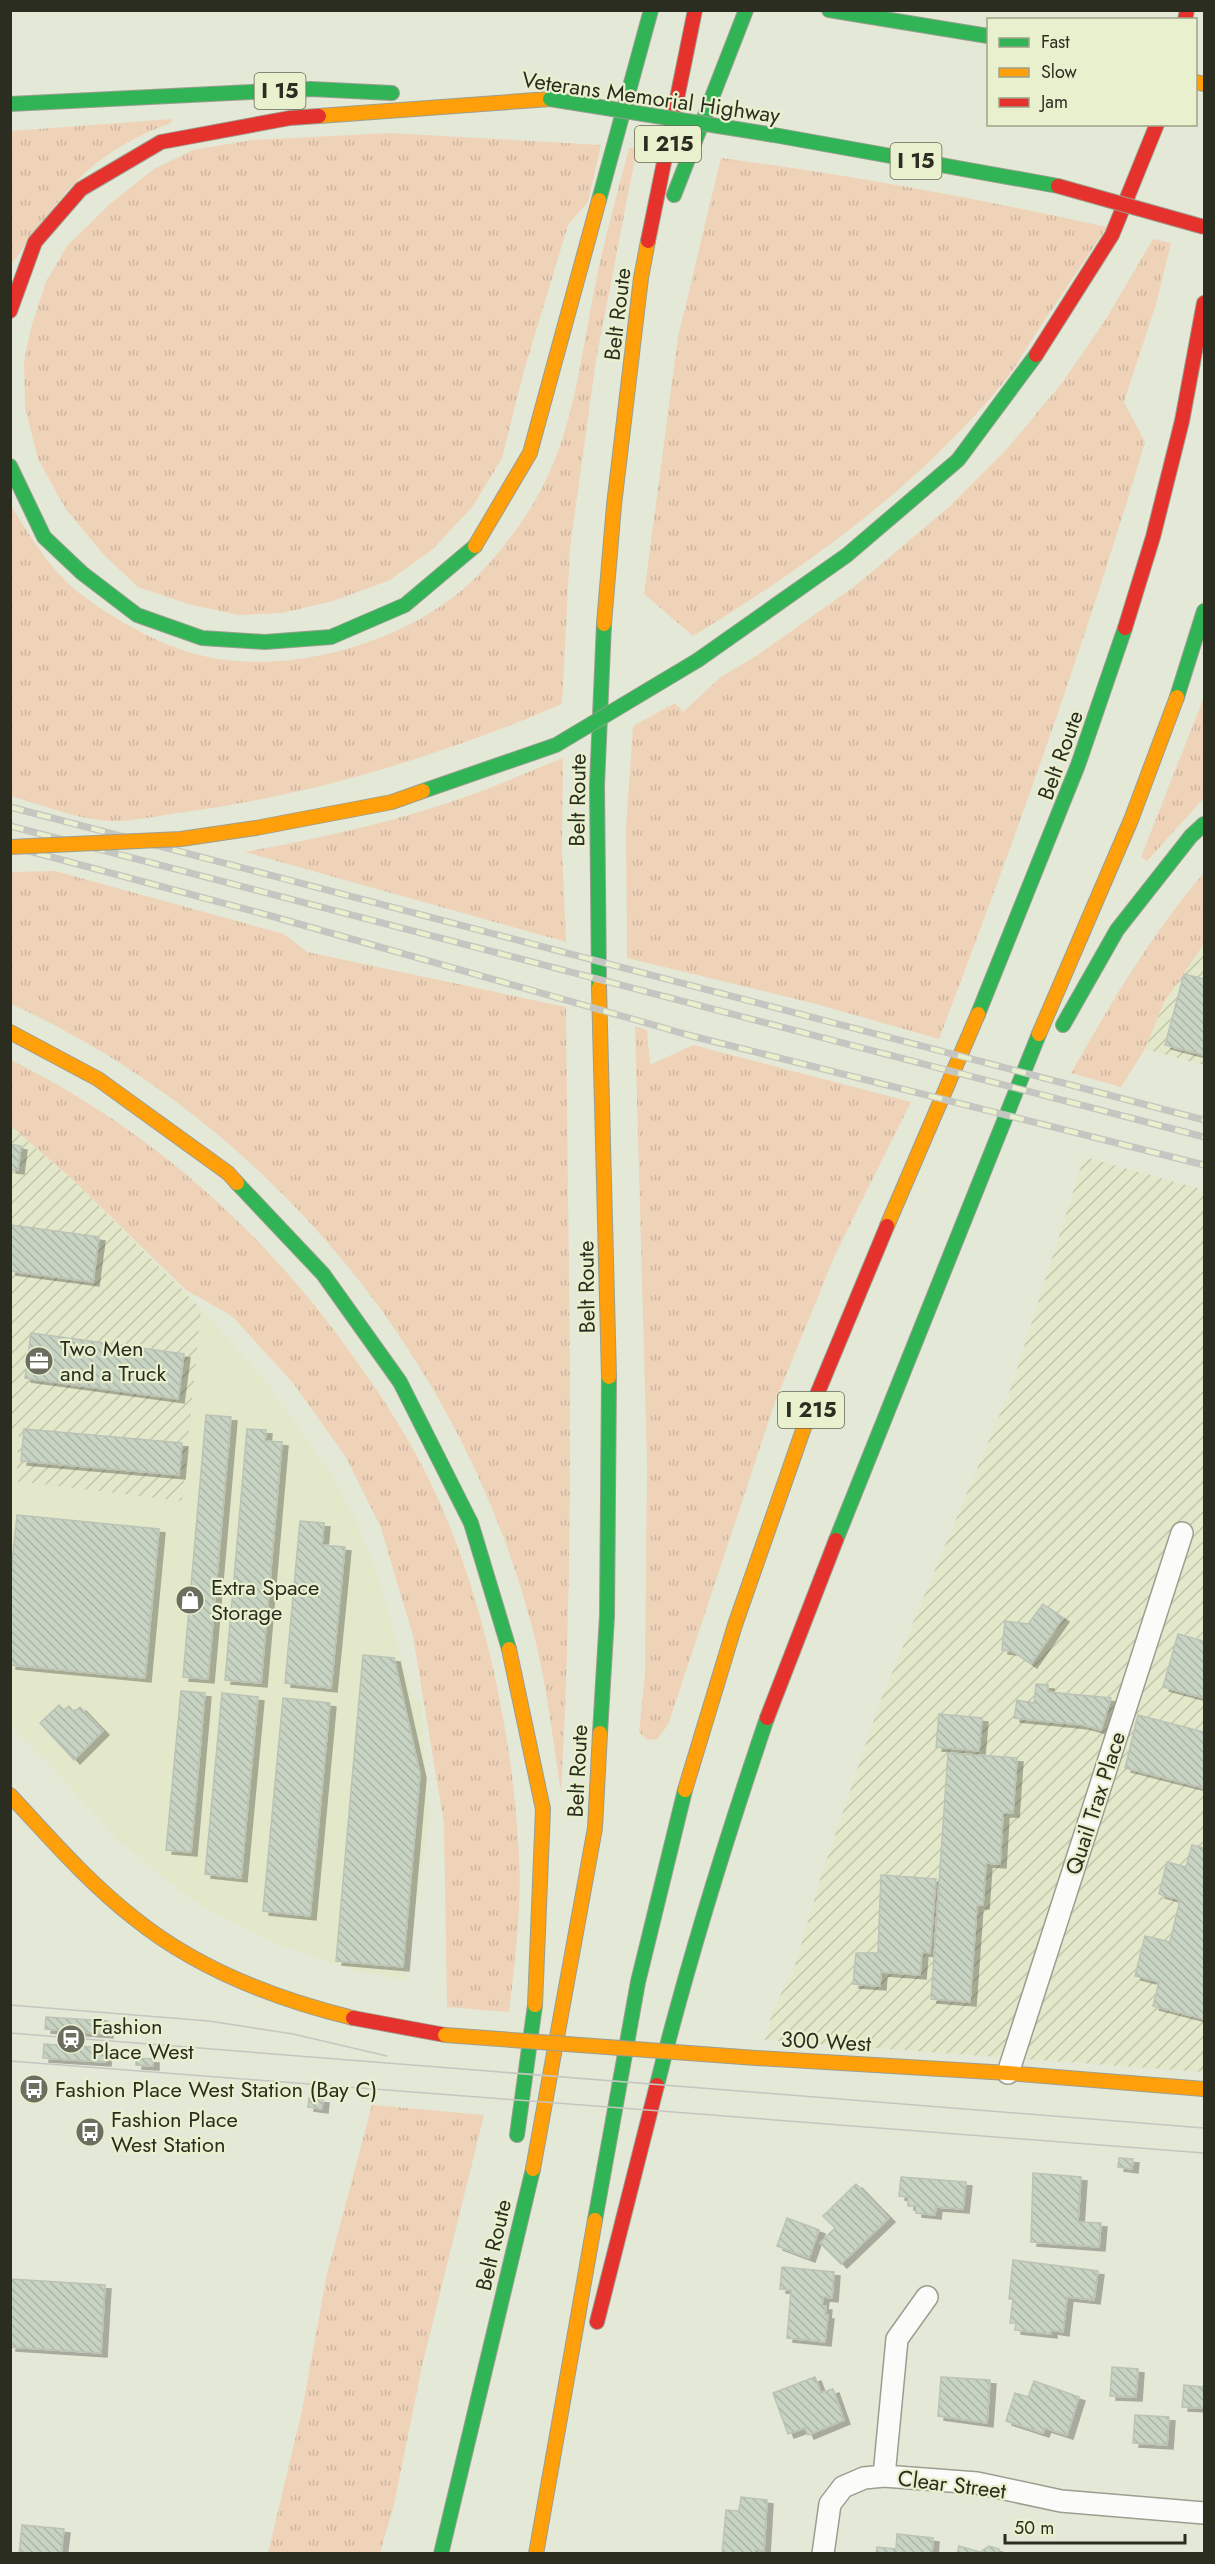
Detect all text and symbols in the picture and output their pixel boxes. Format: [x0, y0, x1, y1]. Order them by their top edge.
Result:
legend [987, 18, 1197, 126]
text: Fast [1041, 29, 1070, 55]
text: Slow [1041, 59, 1078, 85]
street label: Veterans Memorial Highway [520, 63, 782, 131]
road number: I 15 [254, 73, 306, 109]
text: Jam [1039, 89, 1068, 115]
road number: I 215 [635, 126, 701, 162]
road number: I 15 [890, 143, 942, 179]
street label: Belt Route [595, 266, 639, 362]
street label: Belt Route [1029, 706, 1091, 804]
street label: Belt Route [560, 753, 594, 847]
street label: Belt Route [569, 1240, 603, 1334]
place label: Two Men and a Truck [60, 1332, 167, 1389]
office icon: Two Men and a Truck [23, 1345, 55, 1377]
road number: I 215 [778, 1392, 844, 1428]
place label: Extra Space Storage [211, 1571, 319, 1628]
shop icon: Extra Space Storage [174, 1584, 206, 1616]
street label: Belt Route [559, 1724, 595, 1818]
street label: Quail Trax Place [1057, 1727, 1133, 1879]
place label: Fashion Place West [92, 2010, 194, 2067]
station icon: Fashion Place West [55, 2023, 87, 2055]
street label: 300 West [780, 2023, 873, 2059]
bus stop icon: Fashion Place West Station (Bay C) [18, 2073, 50, 2105]
place label: Fashion Place West Station (Bay C) [55, 2073, 377, 2105]
place label: Fashion Place West Station [111, 2103, 238, 2160]
bus stop icon: Fashion Place West Station [74, 2116, 106, 2148]
street label: Belt Route [467, 2196, 519, 2294]
street label: Clear Street [896, 2461, 1009, 2507]
scale bar [1005, 2507, 1185, 2545]
text: 50 m [1014, 2515, 1054, 2541]

